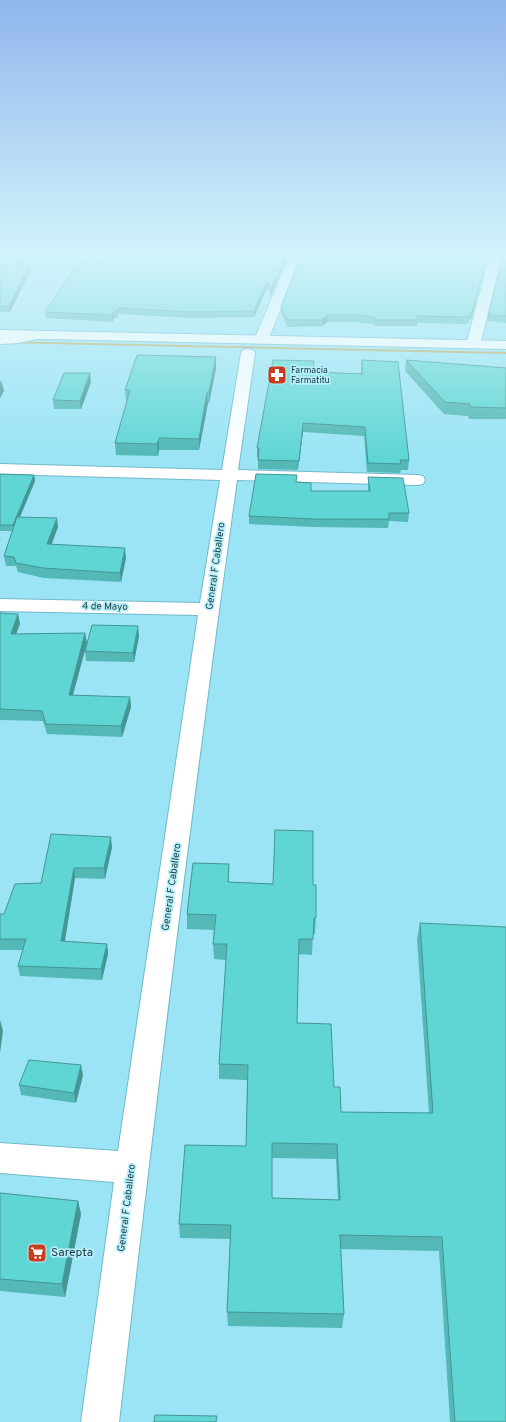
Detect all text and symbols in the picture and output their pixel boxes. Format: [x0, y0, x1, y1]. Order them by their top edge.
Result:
pharmacy icon: Farmacia Farmatitu [266, 364, 288, 386]
place label: Farmacia Farmatitu [291, 365, 330, 386]
street label: General F Caballero [203, 521, 229, 611]
street label: 4 de Mayo [82, 600, 128, 614]
street label: General F Caballero [159, 842, 185, 932]
street label: General F Caballero [115, 1163, 139, 1253]
supermarket icon: Sarepta [26, 1242, 48, 1264]
place label: Sarepta [51, 1245, 93, 1261]

